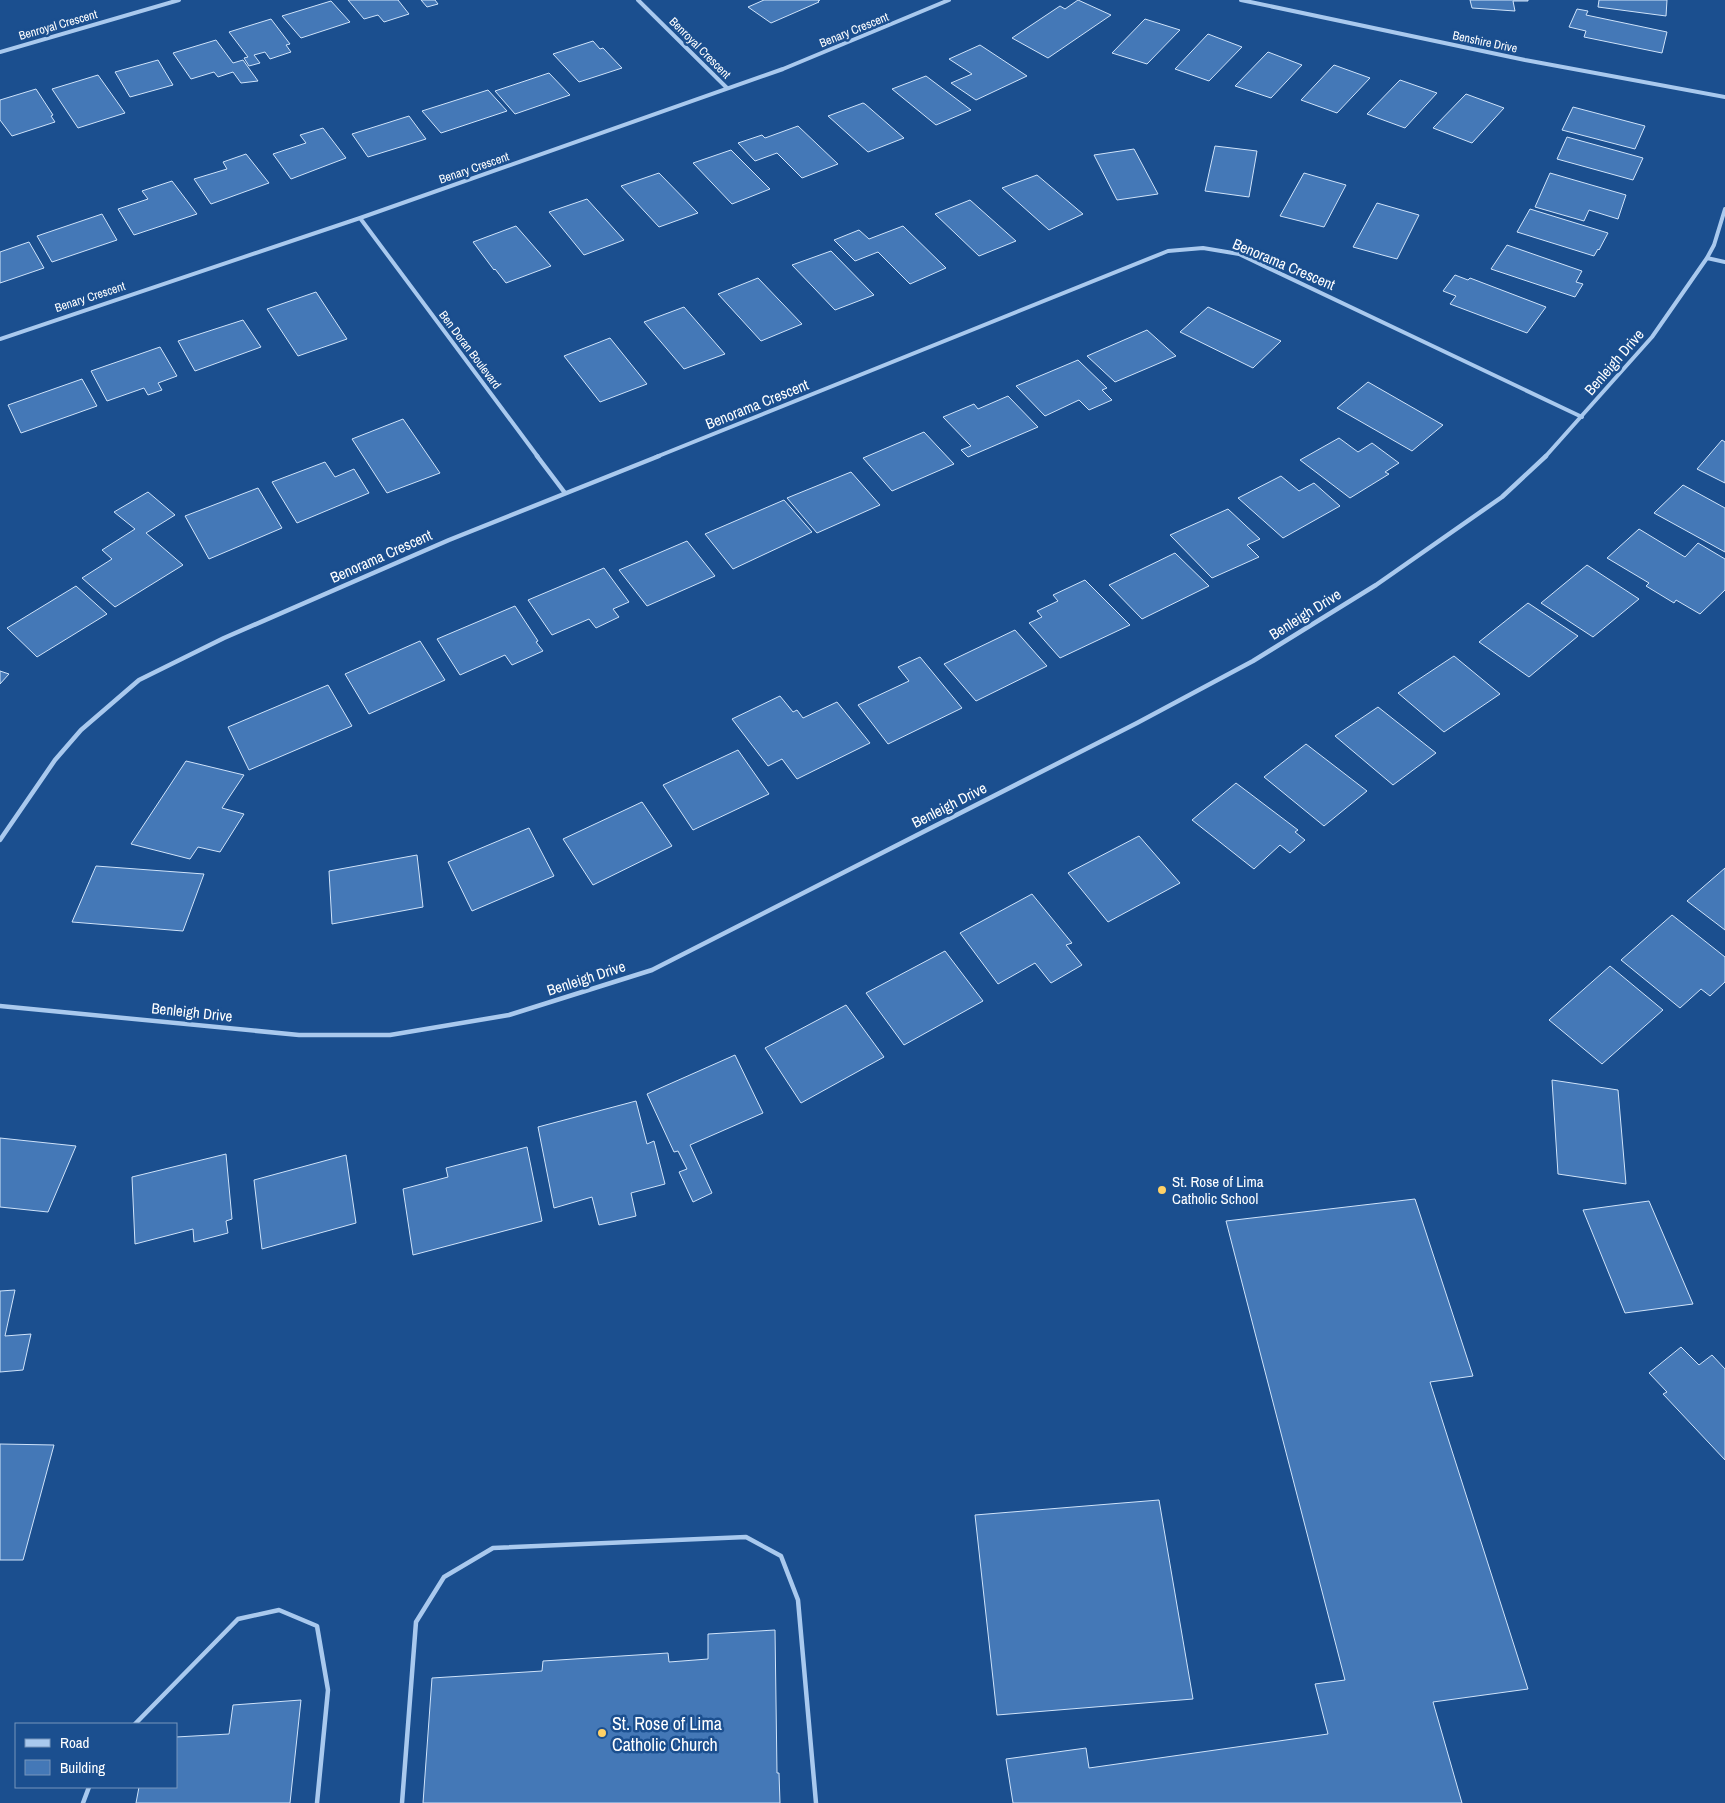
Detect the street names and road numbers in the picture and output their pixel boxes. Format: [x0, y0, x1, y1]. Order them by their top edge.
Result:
street label: Benroyal Crescent [17, 6, 99, 44]
street label: Benary Crescent [817, 9, 891, 51]
street label: Benroyal Crescent [666, 14, 734, 82]
street label: Benshire Drive [1451, 27, 1519, 57]
street label: Benary Crescent [437, 148, 511, 187]
street label: Benorama Crescent [1230, 233, 1339, 295]
street label: Benary Crescent [53, 278, 128, 316]
street label: Ben Doran Boulevard [435, 308, 505, 392]
street label: Benleigh Drive [1579, 324, 1649, 400]
street label: Benorama Crescent [702, 374, 812, 434]
street label: Benorama Crescent [327, 524, 436, 588]
street label: Benleigh Drive [1265, 583, 1345, 644]
street label: Benleigh Drive [908, 777, 990, 833]
street label: Benleigh Drive [544, 955, 628, 1001]
street label: Benleigh Drive [150, 997, 234, 1027]

